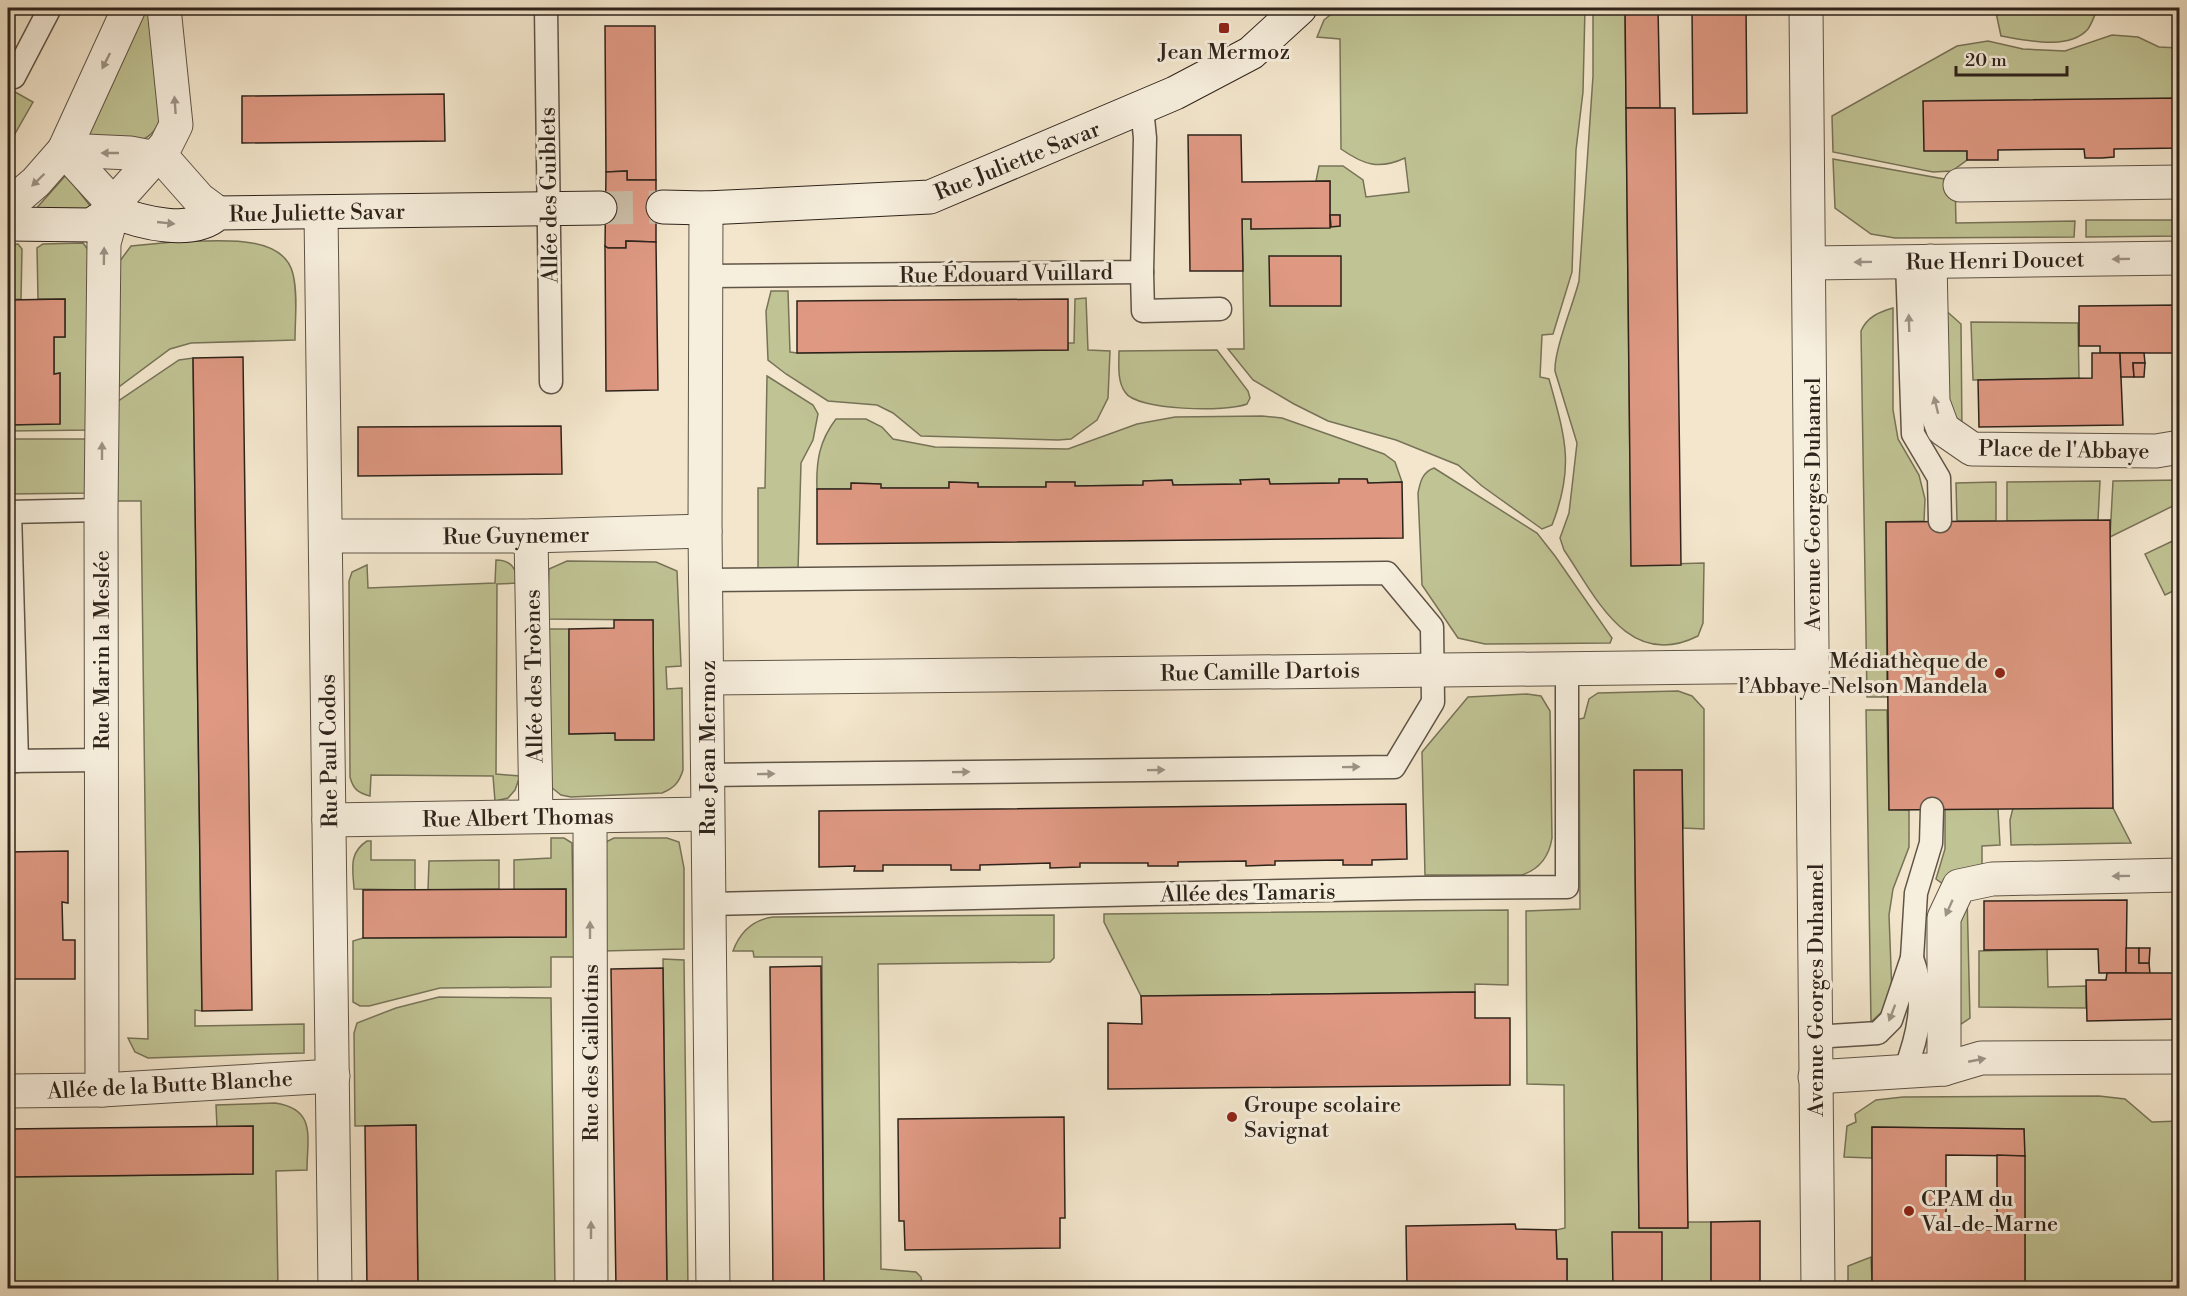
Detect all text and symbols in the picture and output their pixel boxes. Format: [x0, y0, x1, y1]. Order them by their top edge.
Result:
marker: Jean Mermoz [1217, 21, 1231, 35]
place label: Jean Mermoz [1157, 39, 1290, 66]
scale bar [1956, 39, 2067, 77]
text: 20 m [1965, 49, 2007, 72]
one-way arrow [101, 53, 111, 70]
one-way arrow [171, 96, 180, 115]
street label: Allée des Guiblets [534, 107, 565, 284]
street label: Rue Juliette Savar [931, 116, 1104, 207]
one-way arrow [101, 148, 120, 158]
one-way arrow [31, 172, 45, 186]
street label: Rue Juliette Savar [229, 198, 405, 229]
one-way arrow [157, 218, 176, 228]
street label: Rue Henri Doucet [1905, 246, 2085, 277]
one-way arrow [99, 247, 108, 266]
one-way arrow [2112, 254, 2131, 264]
one-way arrow [1854, 257, 1873, 267]
street label: Rue Édouard Vuillard [899, 258, 1114, 290]
one-way arrow [1904, 313, 1914, 332]
street label: Avenue Georges Duhamel [1800, 377, 1827, 632]
one-way arrow [1930, 396, 1940, 414]
street label: Place de l'Abbaye [1978, 436, 2150, 465]
one-way arrow [97, 442, 107, 461]
street label: Rue Guynemer [442, 522, 590, 551]
street label: Rue Marin la Meslée [89, 550, 116, 750]
street label: Allée des Troènes [519, 589, 550, 764]
place label: Médiathèque de l’Abbaye-Nelson Mandela [1738, 648, 1989, 700]
street label: Rue Camille Dartois [1160, 657, 1360, 688]
street label: Rue Jean Mermoz [695, 660, 722, 836]
marker: Médiathèque de l’Abbaye-Nelson Mandela [1993, 666, 2007, 680]
street label: Rue Paul Codos [315, 674, 344, 828]
one-way arrow [1341, 763, 1360, 772]
one-way arrow [1146, 765, 1165, 775]
one-way arrow [951, 767, 970, 777]
one-way arrow [756, 770, 775, 779]
street label: Rue Albert Thomas [422, 803, 614, 834]
street label: Avenue Georges Duhamel [1803, 863, 1830, 1118]
one-way arrow [2112, 872, 2131, 881]
street label: Allée des Tamaris [1159, 878, 1336, 909]
one-way arrow [1944, 900, 1953, 917]
one-way arrow [585, 921, 595, 940]
street label: Rue des Caillotins [578, 964, 605, 1142]
one-way arrow [1887, 1004, 1897, 1022]
one-way arrow [1968, 1055, 1987, 1064]
street label: Allée de la Butte Blanche [46, 1066, 293, 1105]
place label: Groupe scolaire Savignat [1244, 1092, 1401, 1144]
marker: Groupe scolaire Savignat [1225, 1110, 1239, 1124]
place label: CPAM du Val-de-Marne [1920, 1186, 2058, 1238]
marker: CPAM du Val-de-Marne [1902, 1204, 1916, 1218]
one-way arrow [586, 1221, 596, 1240]

